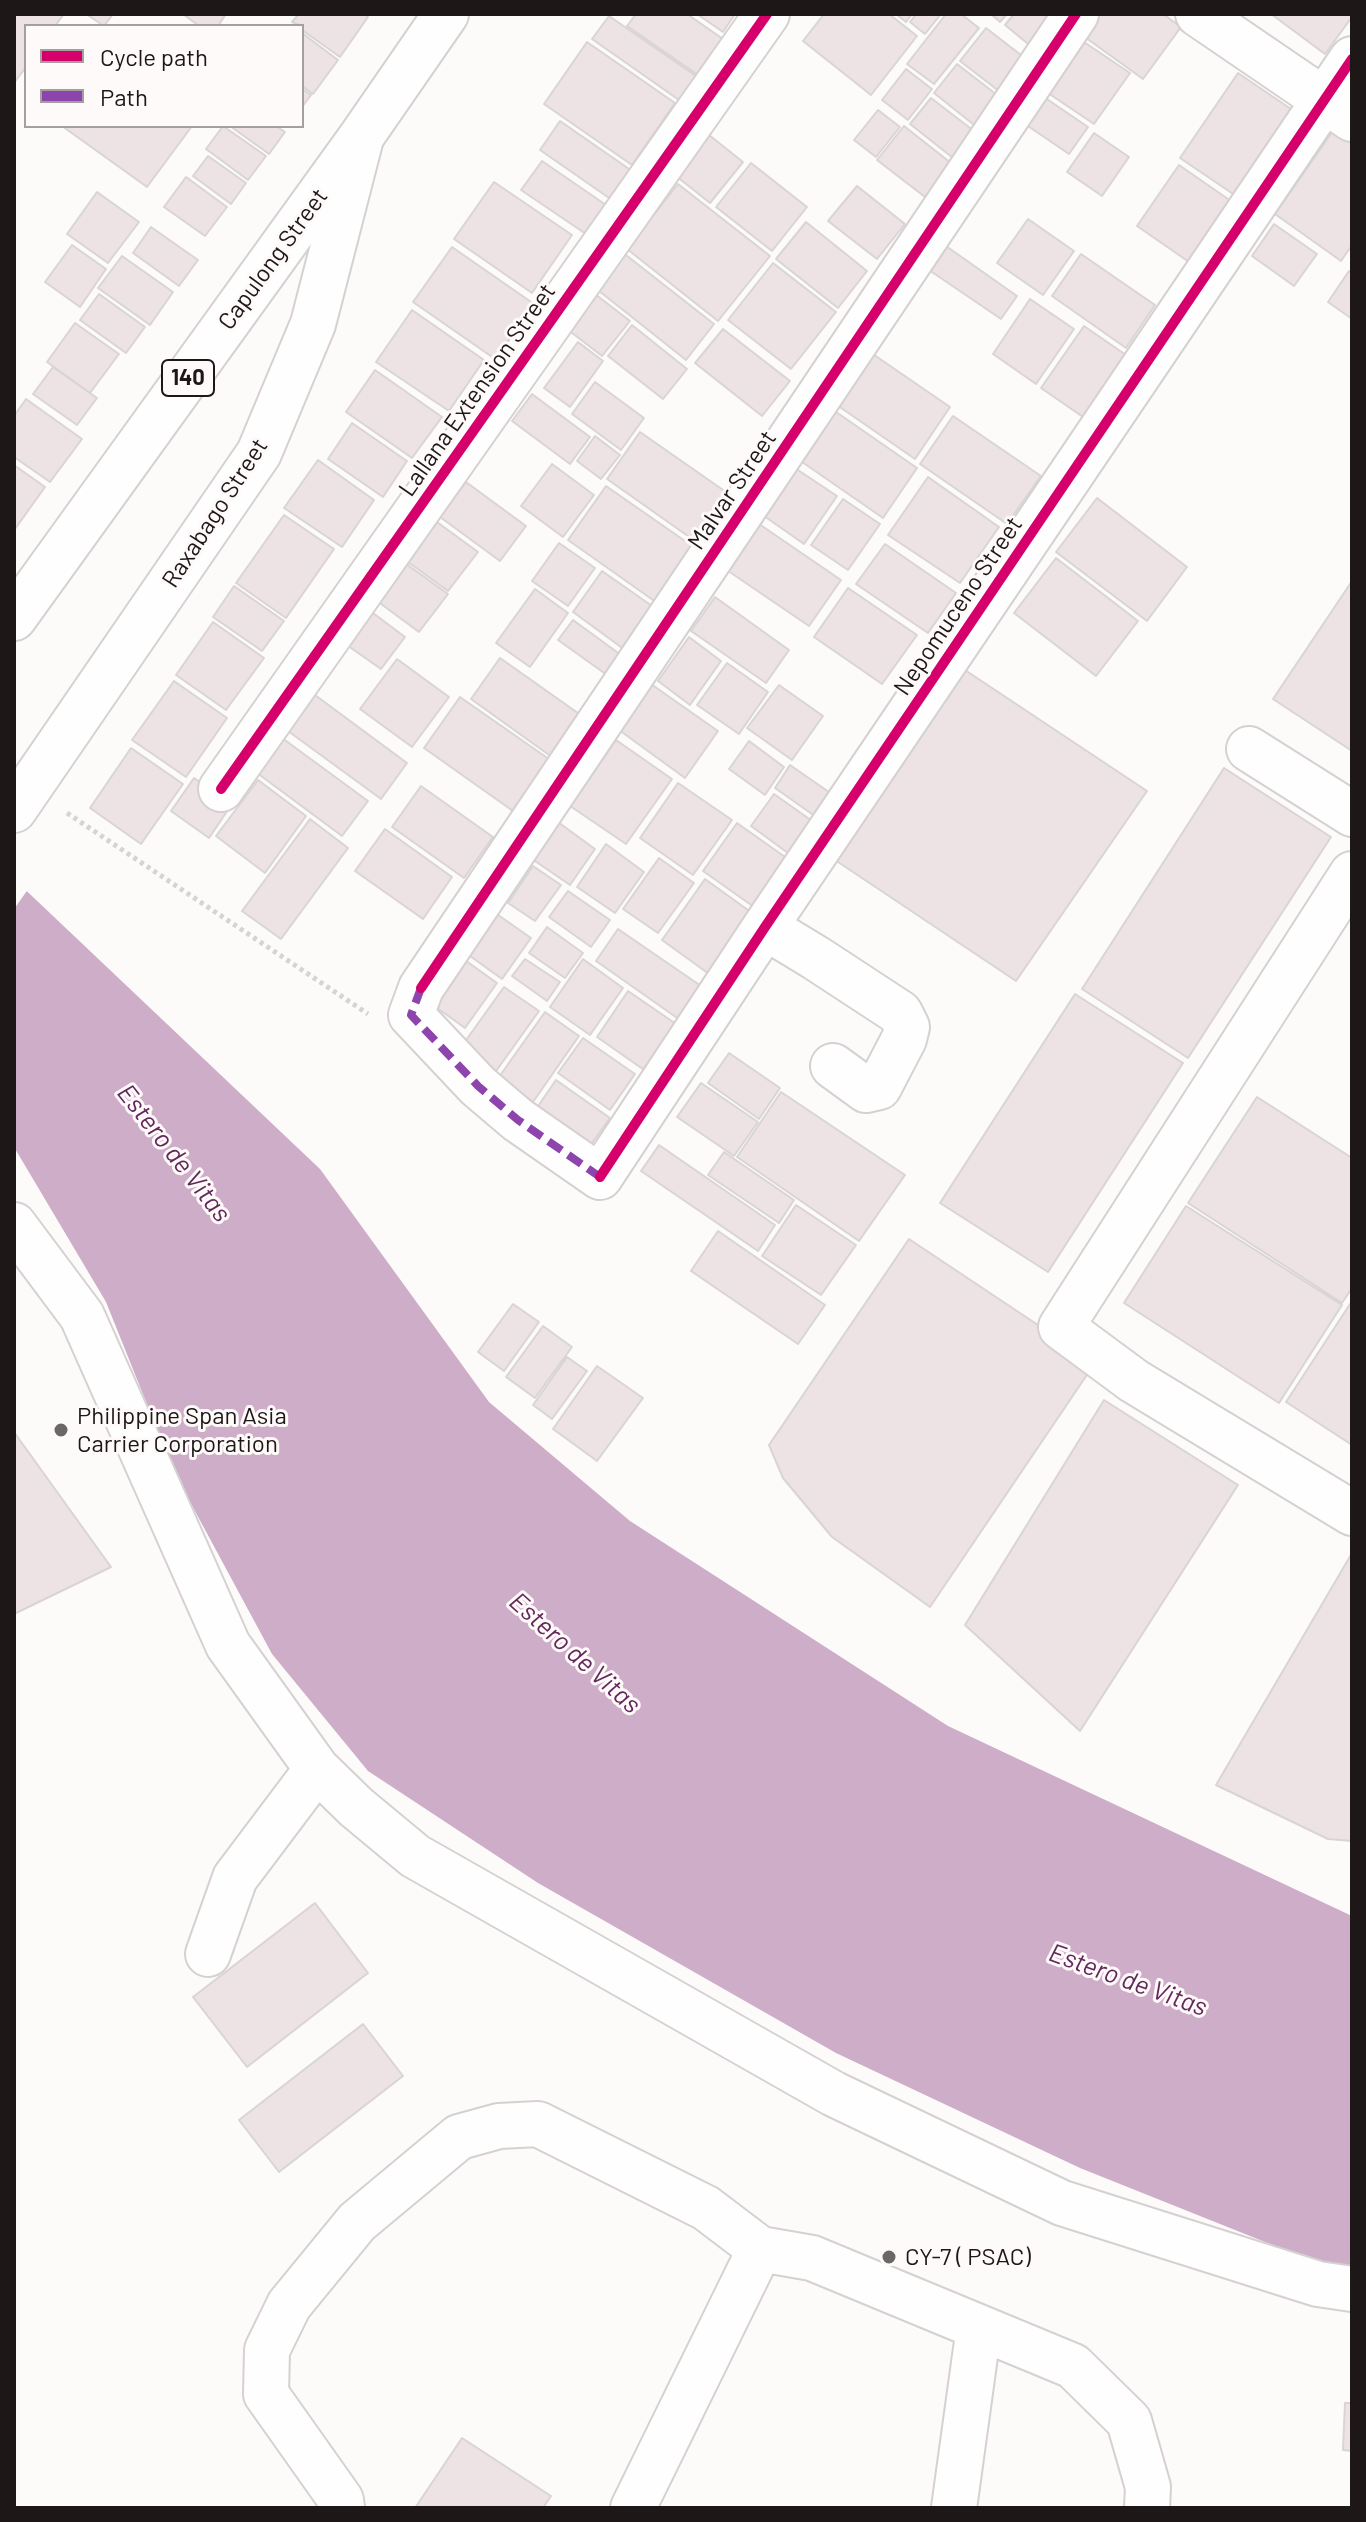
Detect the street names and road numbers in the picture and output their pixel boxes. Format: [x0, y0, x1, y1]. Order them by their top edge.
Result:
street label: Capulong Street [212, 183, 334, 335]
street label: Lallana Extension Street [393, 278, 561, 502]
road number: 140 [162, 360, 214, 396]
street label: Malvar Street [682, 425, 782, 555]
street label: Raxabago Street [156, 433, 274, 593]
street label: Nepomuceno Street [888, 511, 1028, 701]

